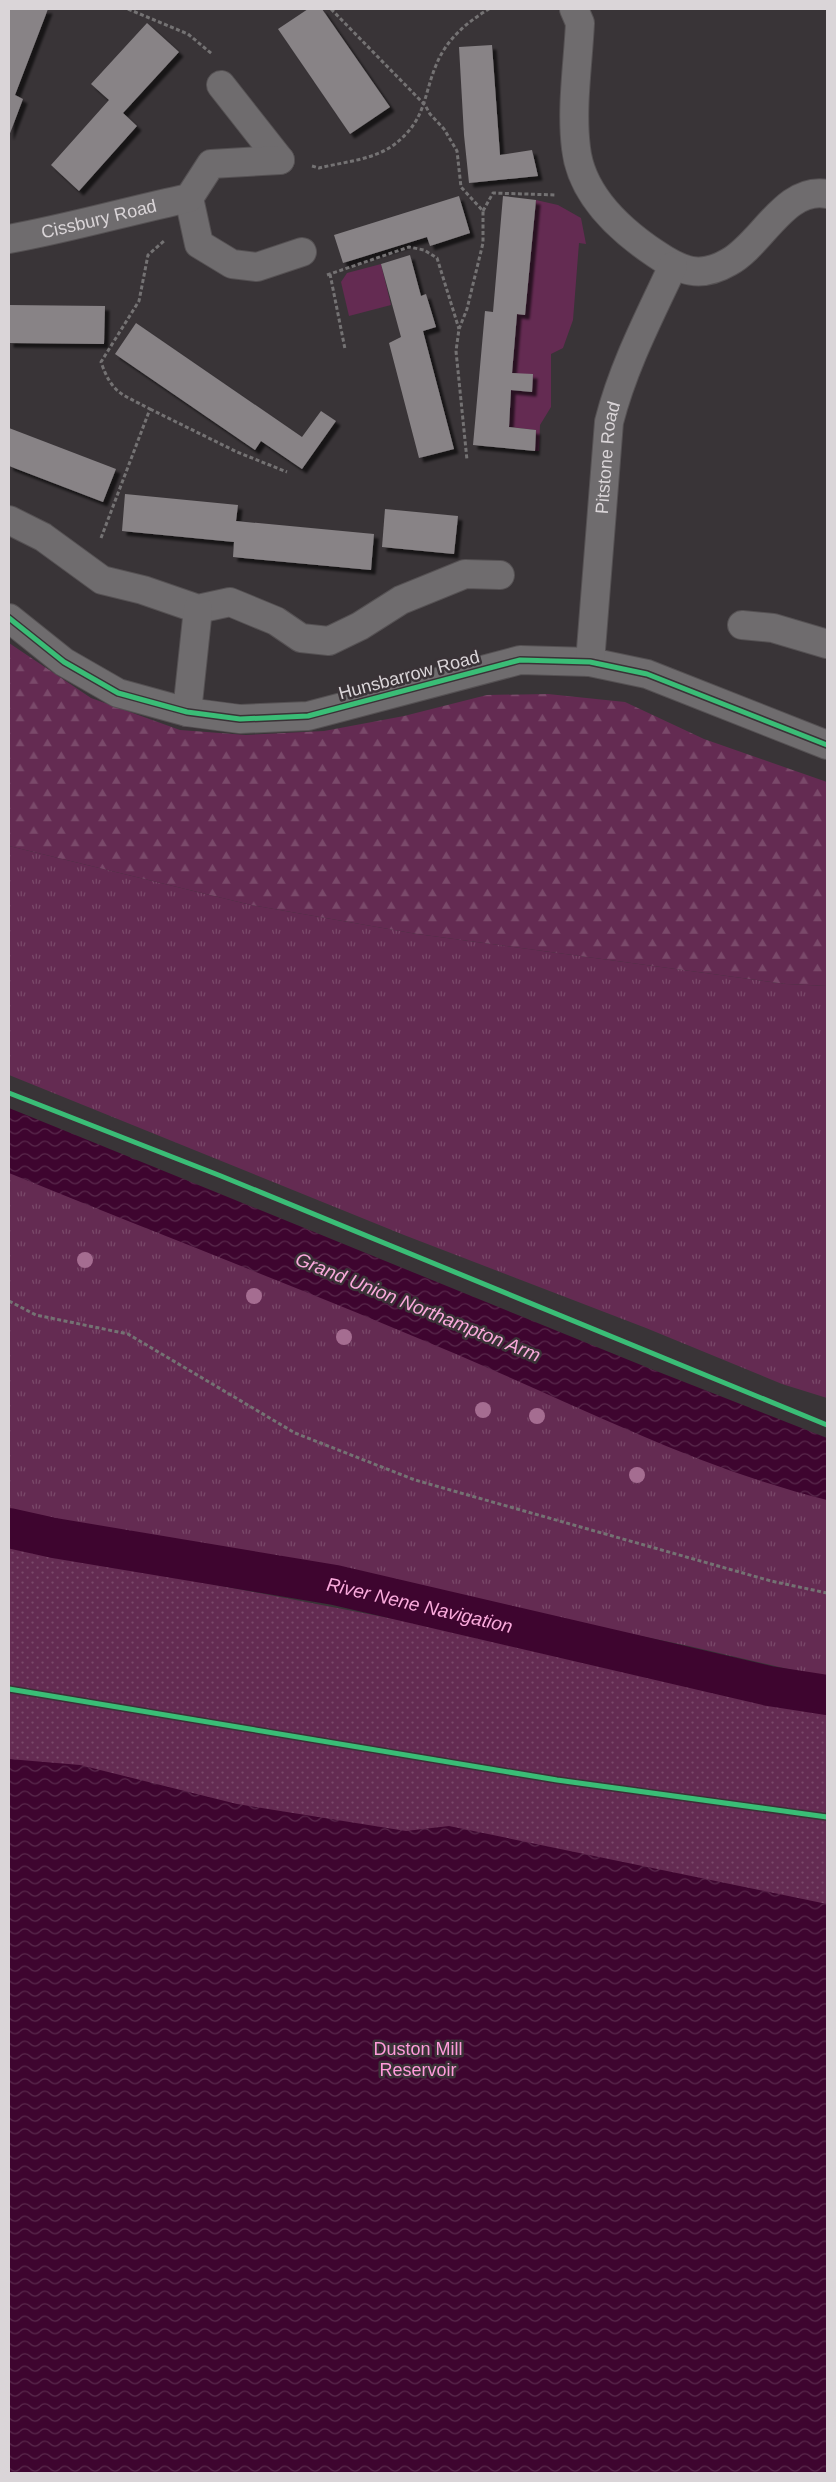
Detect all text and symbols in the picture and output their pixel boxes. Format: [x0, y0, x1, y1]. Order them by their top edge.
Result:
street label: Cissbury Road [39, 196, 159, 242]
street label: Pitstone Road [592, 399, 624, 515]
street label: Hunsbarrow Road [336, 647, 482, 703]
water label: Grand Union Northampton Arm [292, 1248, 544, 1366]
water label: River Nene Navigation [325, 1573, 515, 1637]
park label: Duston Mill Reservoir [373, 2039, 463, 2080]

